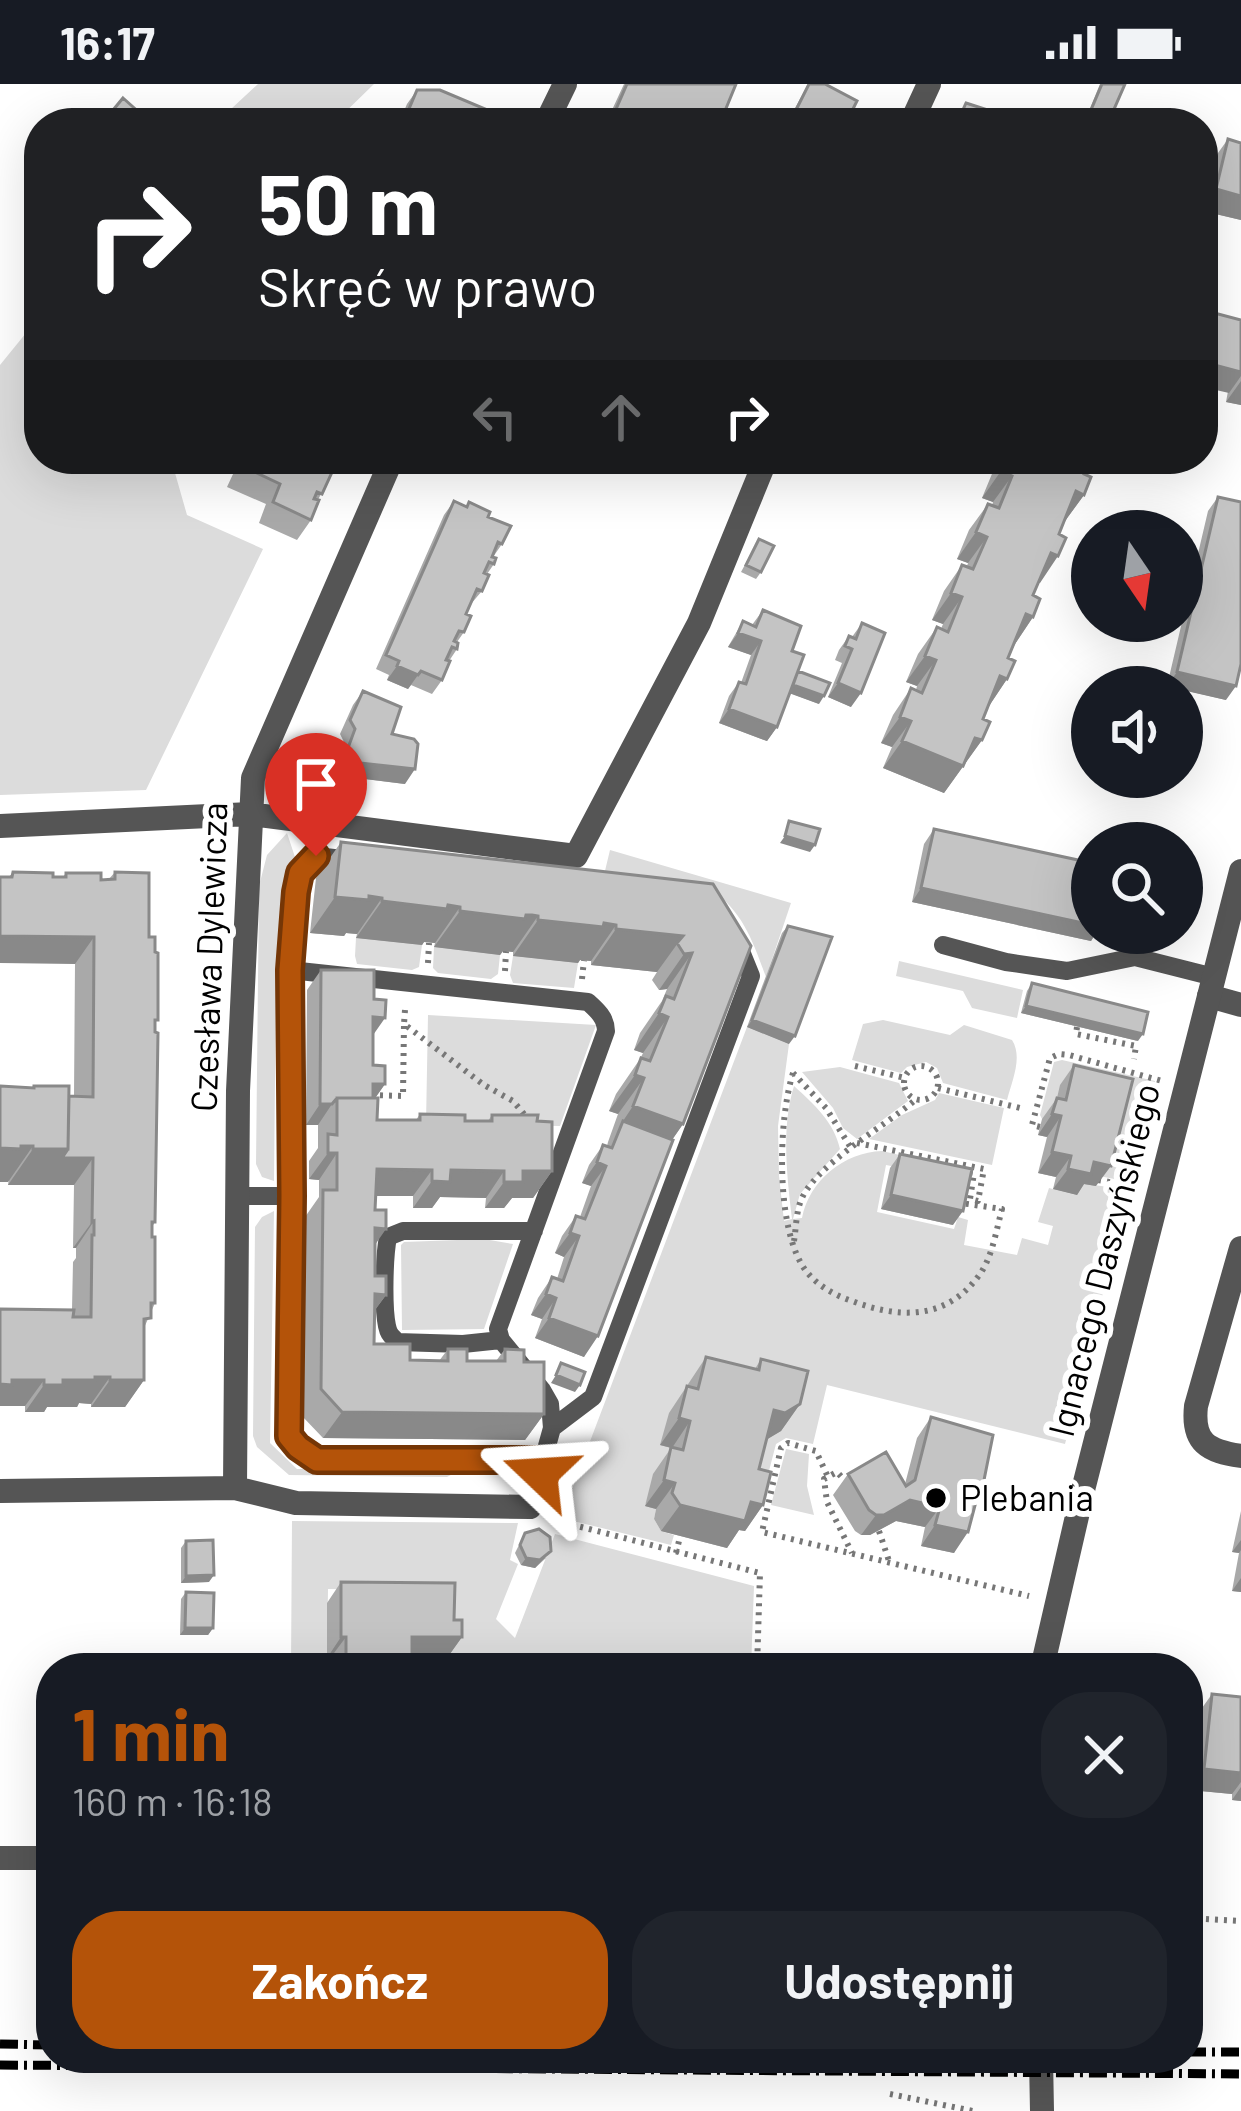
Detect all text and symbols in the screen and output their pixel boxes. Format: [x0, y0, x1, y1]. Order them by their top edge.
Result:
text: 16:17 [60, 15, 155, 69]
text: 50 m [258, 151, 438, 252]
icon: right [60, 156, 216, 312]
text: Skręć w prawo [258, 253, 597, 318]
icon: left [462, 384, 528, 450]
icon: ahead [588, 384, 654, 450]
icon: right [714, 384, 780, 450]
north arrow [1071, 510, 1203, 642]
map controls [1071, 510, 1203, 954]
button: sound [1071, 666, 1203, 798]
pin [265, 733, 367, 856]
icon: arrive [283, 751, 349, 817]
street label: Czesława Dylewicza [181, 801, 234, 1112]
button: search [1071, 822, 1203, 954]
street label: Ignacego Daszyńskiego [1038, 1079, 1167, 1441]
position arrow [477, 1411, 603, 1537]
place label: Plebania [960, 1475, 1094, 1518]
marker: Plebania [923, 1485, 949, 1511]
text: 1 min [72, 1689, 230, 1775]
button: close [1041, 1692, 1167, 1818]
text: 160 m · 16:18 [72, 1777, 273, 1824]
button: Zakończ [72, 1911, 608, 2049]
button: Udostępnij [632, 1911, 1167, 2049]

